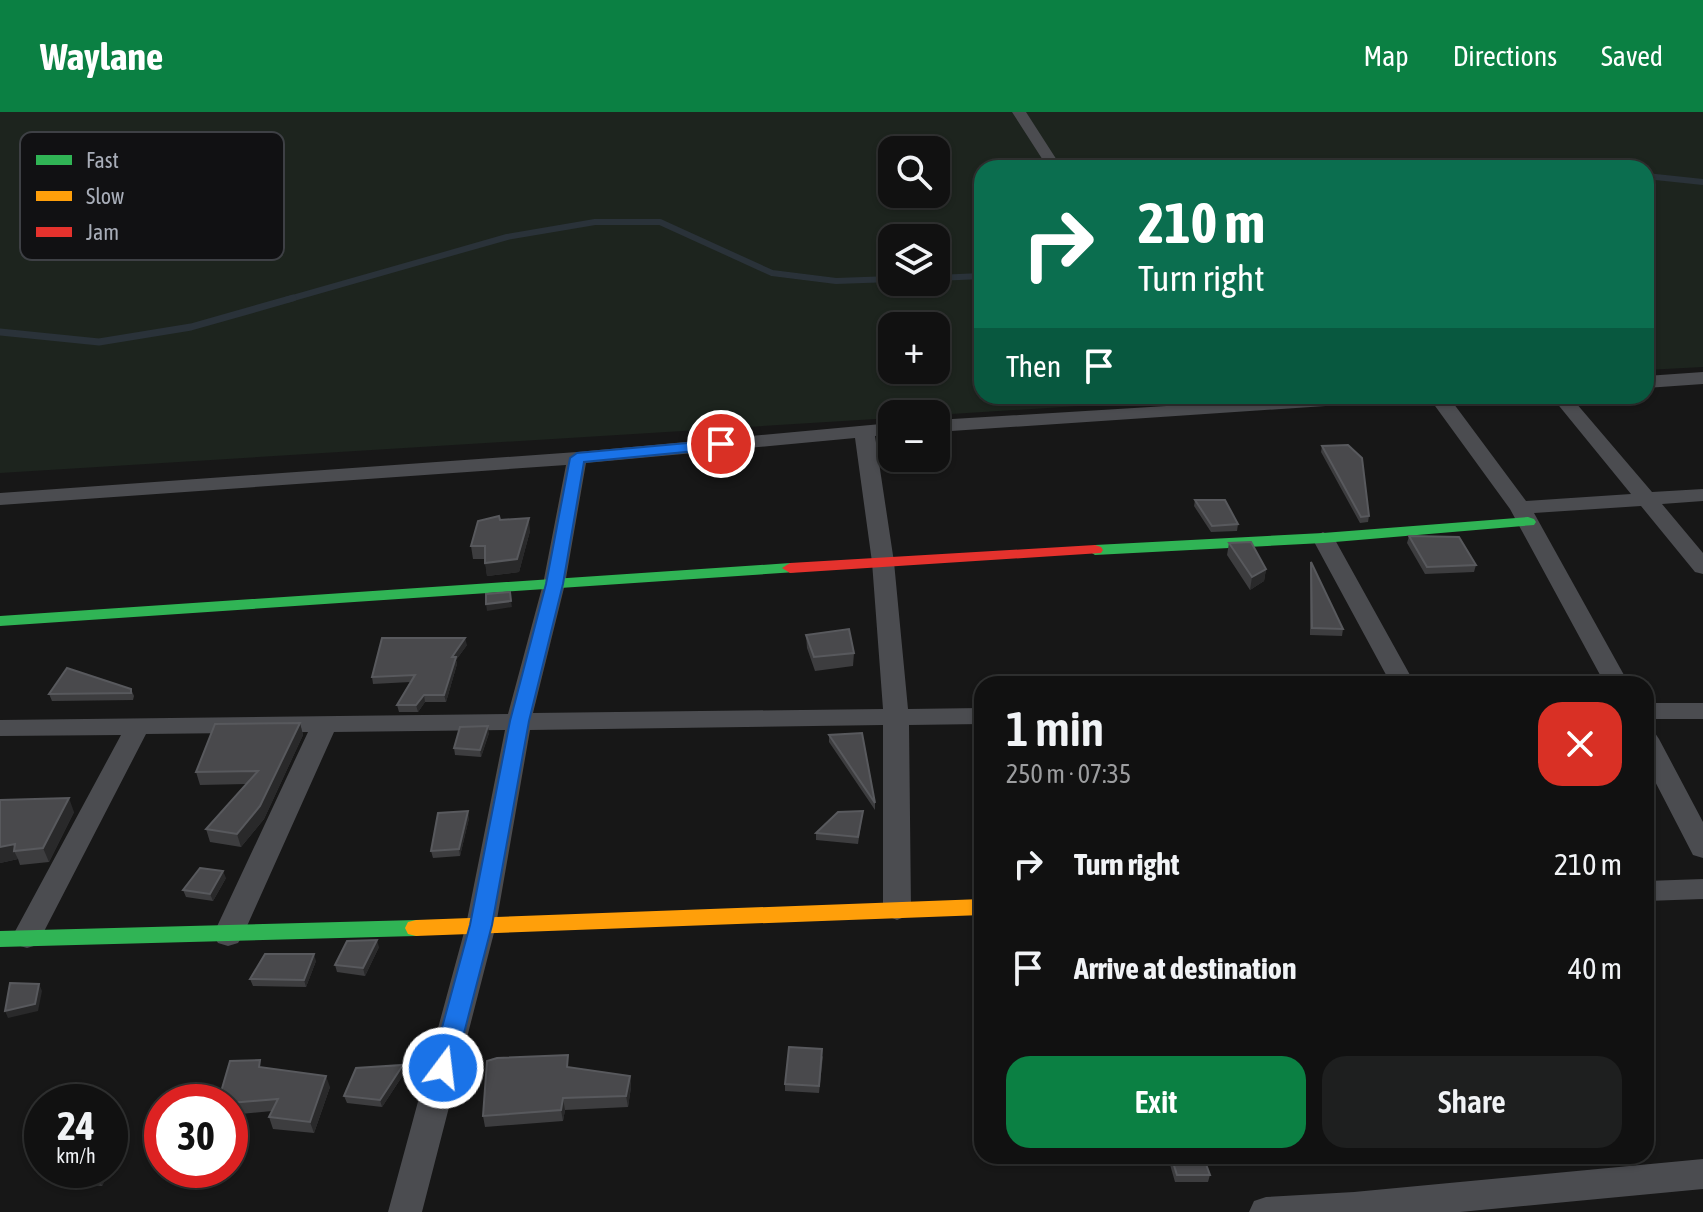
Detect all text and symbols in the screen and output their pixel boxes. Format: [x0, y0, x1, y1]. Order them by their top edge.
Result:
text: Waylane [40, 35, 163, 78]
text: Map [1364, 40, 1409, 72]
text: Directions [1453, 40, 1557, 72]
text: Saved [1601, 40, 1663, 72]
legend [20, 132, 284, 260]
map controls [878, 136, 950, 472]
button: search [878, 136, 950, 208]
text: Fast [86, 147, 119, 173]
text: Slow [86, 183, 124, 209]
text: 210 m [1138, 191, 1265, 255]
icon: right [1006, 192, 1110, 296]
text: Jam [86, 219, 119, 245]
button: layers [878, 224, 950, 296]
text: Turn right [1138, 257, 1265, 299]
button: + [878, 312, 950, 384]
icon: arrive [1077, 344, 1121, 388]
text: Then [1006, 349, 1061, 383]
button: − [878, 400, 950, 472]
pin [687, 410, 755, 478]
icon: arrive [699, 422, 743, 466]
text: 1 min [1006, 701, 1104, 756]
button: close [1538, 702, 1622, 786]
text: 250 m · 07:35 [1006, 759, 1131, 789]
icon: right [1006, 842, 1050, 886]
text: Turn right [1074, 847, 1180, 881]
text: 210 m [1554, 847, 1622, 881]
icon: arrive [1006, 946, 1050, 990]
text: Arrive at destination [1074, 951, 1296, 985]
text: 40 m [1568, 951, 1622, 985]
position arrow [401, 1026, 485, 1110]
button: Exit [1006, 1056, 1306, 1148]
button: Share [1322, 1056, 1622, 1148]
speed limit sign: 30 [144, 1084, 248, 1188]
text: 24 [57, 1103, 95, 1148]
text: km/h [56, 1144, 96, 1167]

